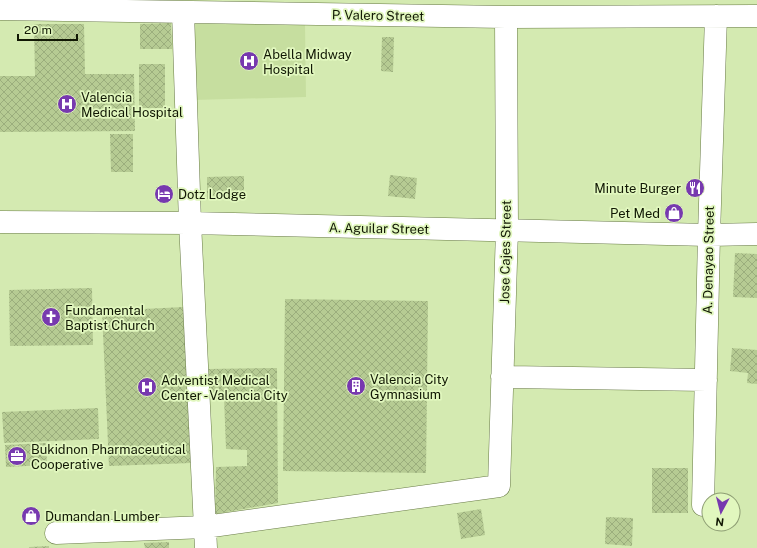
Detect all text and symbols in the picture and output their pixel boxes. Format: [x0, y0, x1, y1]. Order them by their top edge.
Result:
street label: P. Valero Street [332, 7, 424, 24]
scale bar [18, 16, 77, 42]
text: 20 m [24, 23, 52, 37]
place label: Abella Midway Hospital [263, 47, 352, 77]
hospital icon: Abella Midway Hospital [238, 50, 260, 72]
place label: Valencia Medical Hospital [81, 90, 183, 120]
hospital icon: Valencia Medical Hospital [56, 93, 78, 115]
restaurant icon: Minute Burger [684, 177, 706, 199]
place label: Minute Burger [594, 181, 681, 196]
hotel icon: Dotz Lodge [153, 183, 175, 205]
place label: Dotz Lodge [178, 187, 246, 202]
street label: Jose Cajes Street [497, 200, 514, 304]
shop icon: Pet Med [663, 202, 685, 224]
place label: Pet Med [610, 206, 660, 221]
street label: A. Denayao Street [700, 206, 717, 314]
street label: A. Aguilar Street [329, 220, 429, 237]
place label: Fundamental Baptist Church [65, 303, 155, 333]
church icon: Fundamental Baptist Church [40, 306, 62, 328]
place label: Valencia City Gymnasium [370, 372, 449, 402]
place label: Adventist Medical Center - Valencia City [161, 373, 288, 403]
building icon: Valencia City Gymnasium [345, 375, 367, 397]
hospital icon: Adventist Medical Center - Valencia City [136, 376, 158, 398]
place label: Bukidnon Pharmaceutical Cooperative [31, 442, 186, 472]
office icon: Bukidnon Pharmaceutical Cooperative [6, 445, 28, 467]
north arrow [701, 492, 741, 532]
shop icon: Dumandan Lumber [20, 505, 42, 527]
place label: Dumandan Lumber [45, 509, 160, 524]
text: N [715, 515, 725, 528]

